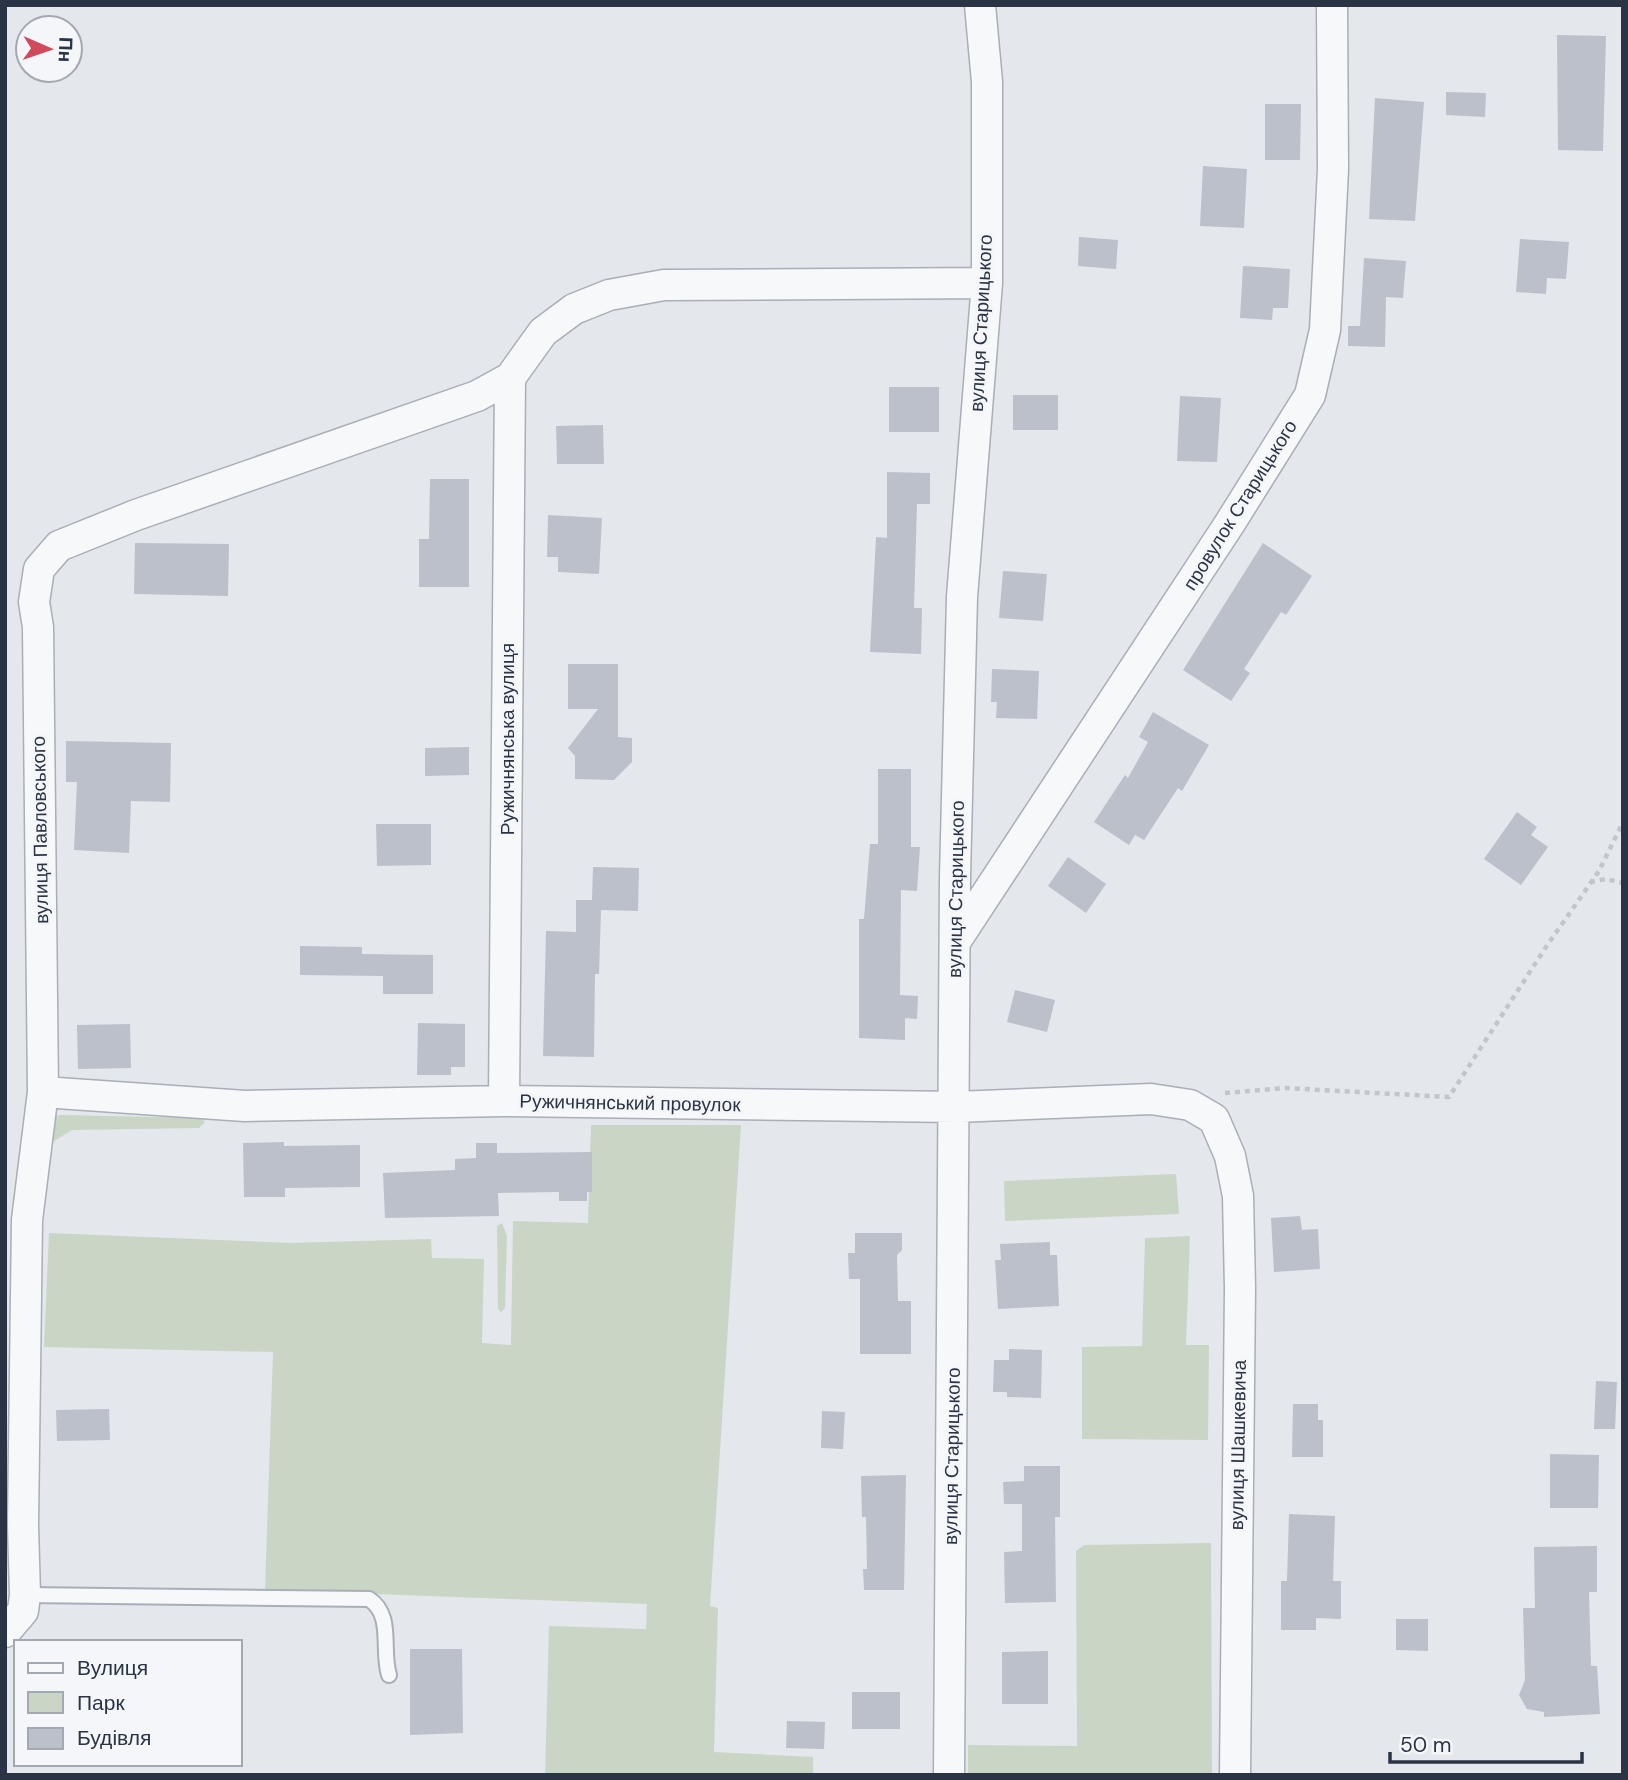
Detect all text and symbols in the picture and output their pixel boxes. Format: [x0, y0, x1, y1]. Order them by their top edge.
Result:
north arrow [14, 14, 84, 84]
text: Пн [53, 37, 78, 63]
street label: вулиця Старицького [964, 234, 998, 412]
street label: провулок Старицького [1177, 415, 1303, 595]
street label: Ружичнянська вулиця [495, 643, 520, 835]
street label: вулиця Павловського [26, 736, 54, 924]
street label: вулиця Старицького [942, 800, 970, 978]
street label: Ружичнянський провулок [519, 1089, 741, 1117]
street label: вулиця Шашкевича [1224, 1359, 1252, 1530]
street label: вулиця Старицького [938, 1367, 966, 1545]
legend [14, 1640, 242, 1766]
text: Вулиця [77, 1654, 148, 1682]
text: Парк [77, 1689, 125, 1717]
scale bar [1390, 1720, 1582, 1764]
text: Будівля [77, 1724, 151, 1752]
text: 50 m [1400, 1731, 1451, 1759]

